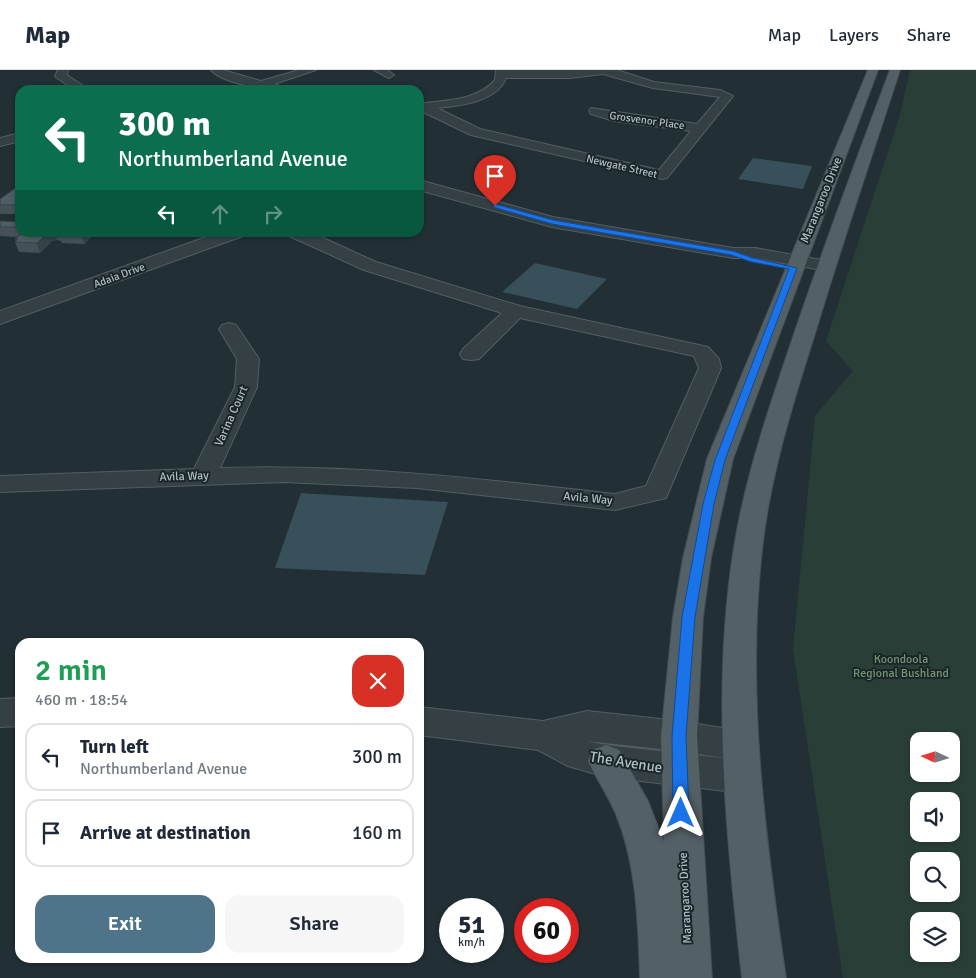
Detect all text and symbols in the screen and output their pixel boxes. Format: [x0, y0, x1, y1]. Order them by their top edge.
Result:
text: Map [25, 20, 70, 50]
text: Map [768, 24, 801, 46]
text: Layers [829, 24, 879, 46]
text: Share [907, 24, 951, 46]
text: 300 m [118, 102, 211, 145]
icon: left [35, 105, 100, 170]
street label: Grosvenor Place [609, 109, 685, 132]
text: Northumberland Avenue [118, 145, 348, 172]
street label: Newgate Street [585, 152, 659, 181]
pin [474, 155, 516, 206]
street label: Marangaroo Drive [797, 155, 846, 245]
icon: arrive [481, 162, 509, 190]
icon: left [153, 200, 181, 228]
icon: ahead [206, 200, 234, 228]
icon: right [259, 200, 287, 228]
street label: Adaia Drive [92, 260, 147, 291]
street label: Varina Court [211, 384, 251, 449]
street label: Avila Way [159, 468, 209, 485]
street label: Avila Way [563, 489, 614, 508]
text: 2 min [35, 652, 107, 689]
park label: Koondoola Regional Bushland [853, 652, 949, 681]
button: close [352, 655, 404, 707]
text: 460 m · 18:54 [35, 690, 128, 710]
north arrow [910, 732, 960, 782]
map controls [910, 732, 960, 962]
text: Turn left [80, 735, 149, 759]
icon: left [37, 743, 65, 771]
text: 300 m [352, 745, 402, 769]
street label: The Avenue [588, 747, 664, 777]
text: Northumberland Avenue [80, 759, 247, 779]
position arrow [654, 786, 706, 838]
button: sound [910, 792, 960, 842]
icon: arrive [37, 819, 65, 847]
text: Arrive at destination [80, 821, 251, 845]
text: 160 m [352, 821, 402, 845]
street label: Marangaroo Drive [676, 852, 695, 944]
button: search [910, 852, 960, 902]
button: Exit [35, 895, 215, 953]
button: Share [225, 895, 404, 953]
speed limit sign: 60 [514, 898, 579, 963]
text: 51 [458, 909, 485, 940]
button: layers [910, 912, 960, 962]
text: km/h [458, 935, 485, 950]

